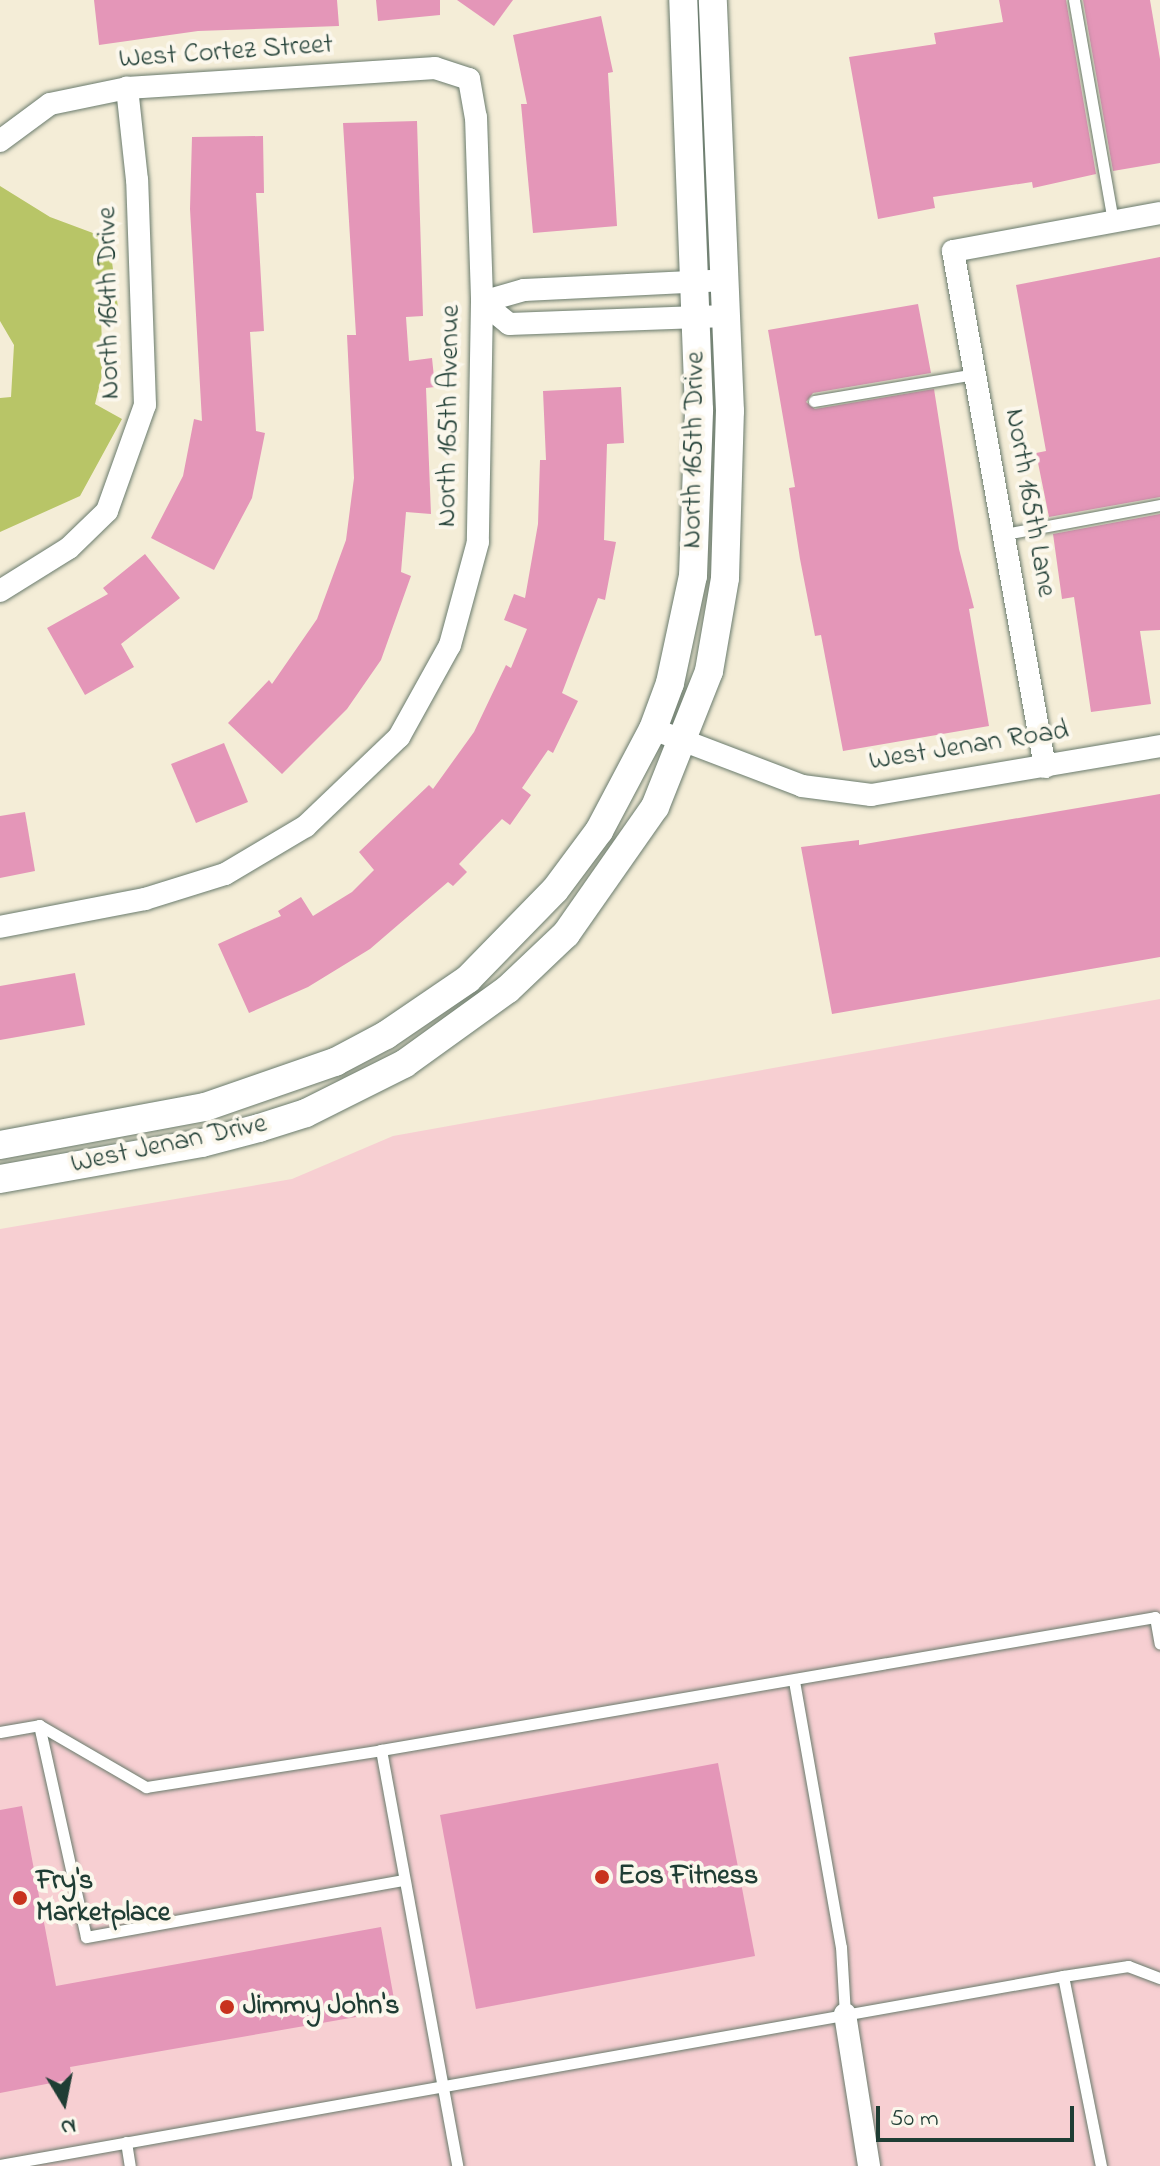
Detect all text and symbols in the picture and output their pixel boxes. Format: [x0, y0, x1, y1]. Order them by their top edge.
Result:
street label: West Cortez Street [118, 29, 334, 77]
street label: North 164th Drive [92, 206, 128, 400]
street label: North 165th Avenue [431, 304, 469, 528]
street label: North 165th Drive [676, 351, 714, 549]
street label: North 165th Lane [996, 406, 1062, 600]
street label: West Jenan Road [867, 715, 1071, 779]
street label: West Jenan Drive [68, 1108, 270, 1182]
place label: Eos Fitness [618, 1860, 758, 1894]
place label: Fry's Marketplace [36, 1865, 170, 1931]
marker: Eos Fitness [593, 1868, 611, 1886]
marker: Fry's Marketplace [11, 1889, 29, 1907]
place label: Jimmy John's [243, 1990, 399, 2024]
marker: Jimmy John's [218, 1998, 236, 2016]
north arrow [24, 2062, 104, 2142]
scale bar [880, 2090, 1078, 2140]
text: 50 m [890, 2102, 939, 2137]
text: N [58, 2109, 78, 2143]

